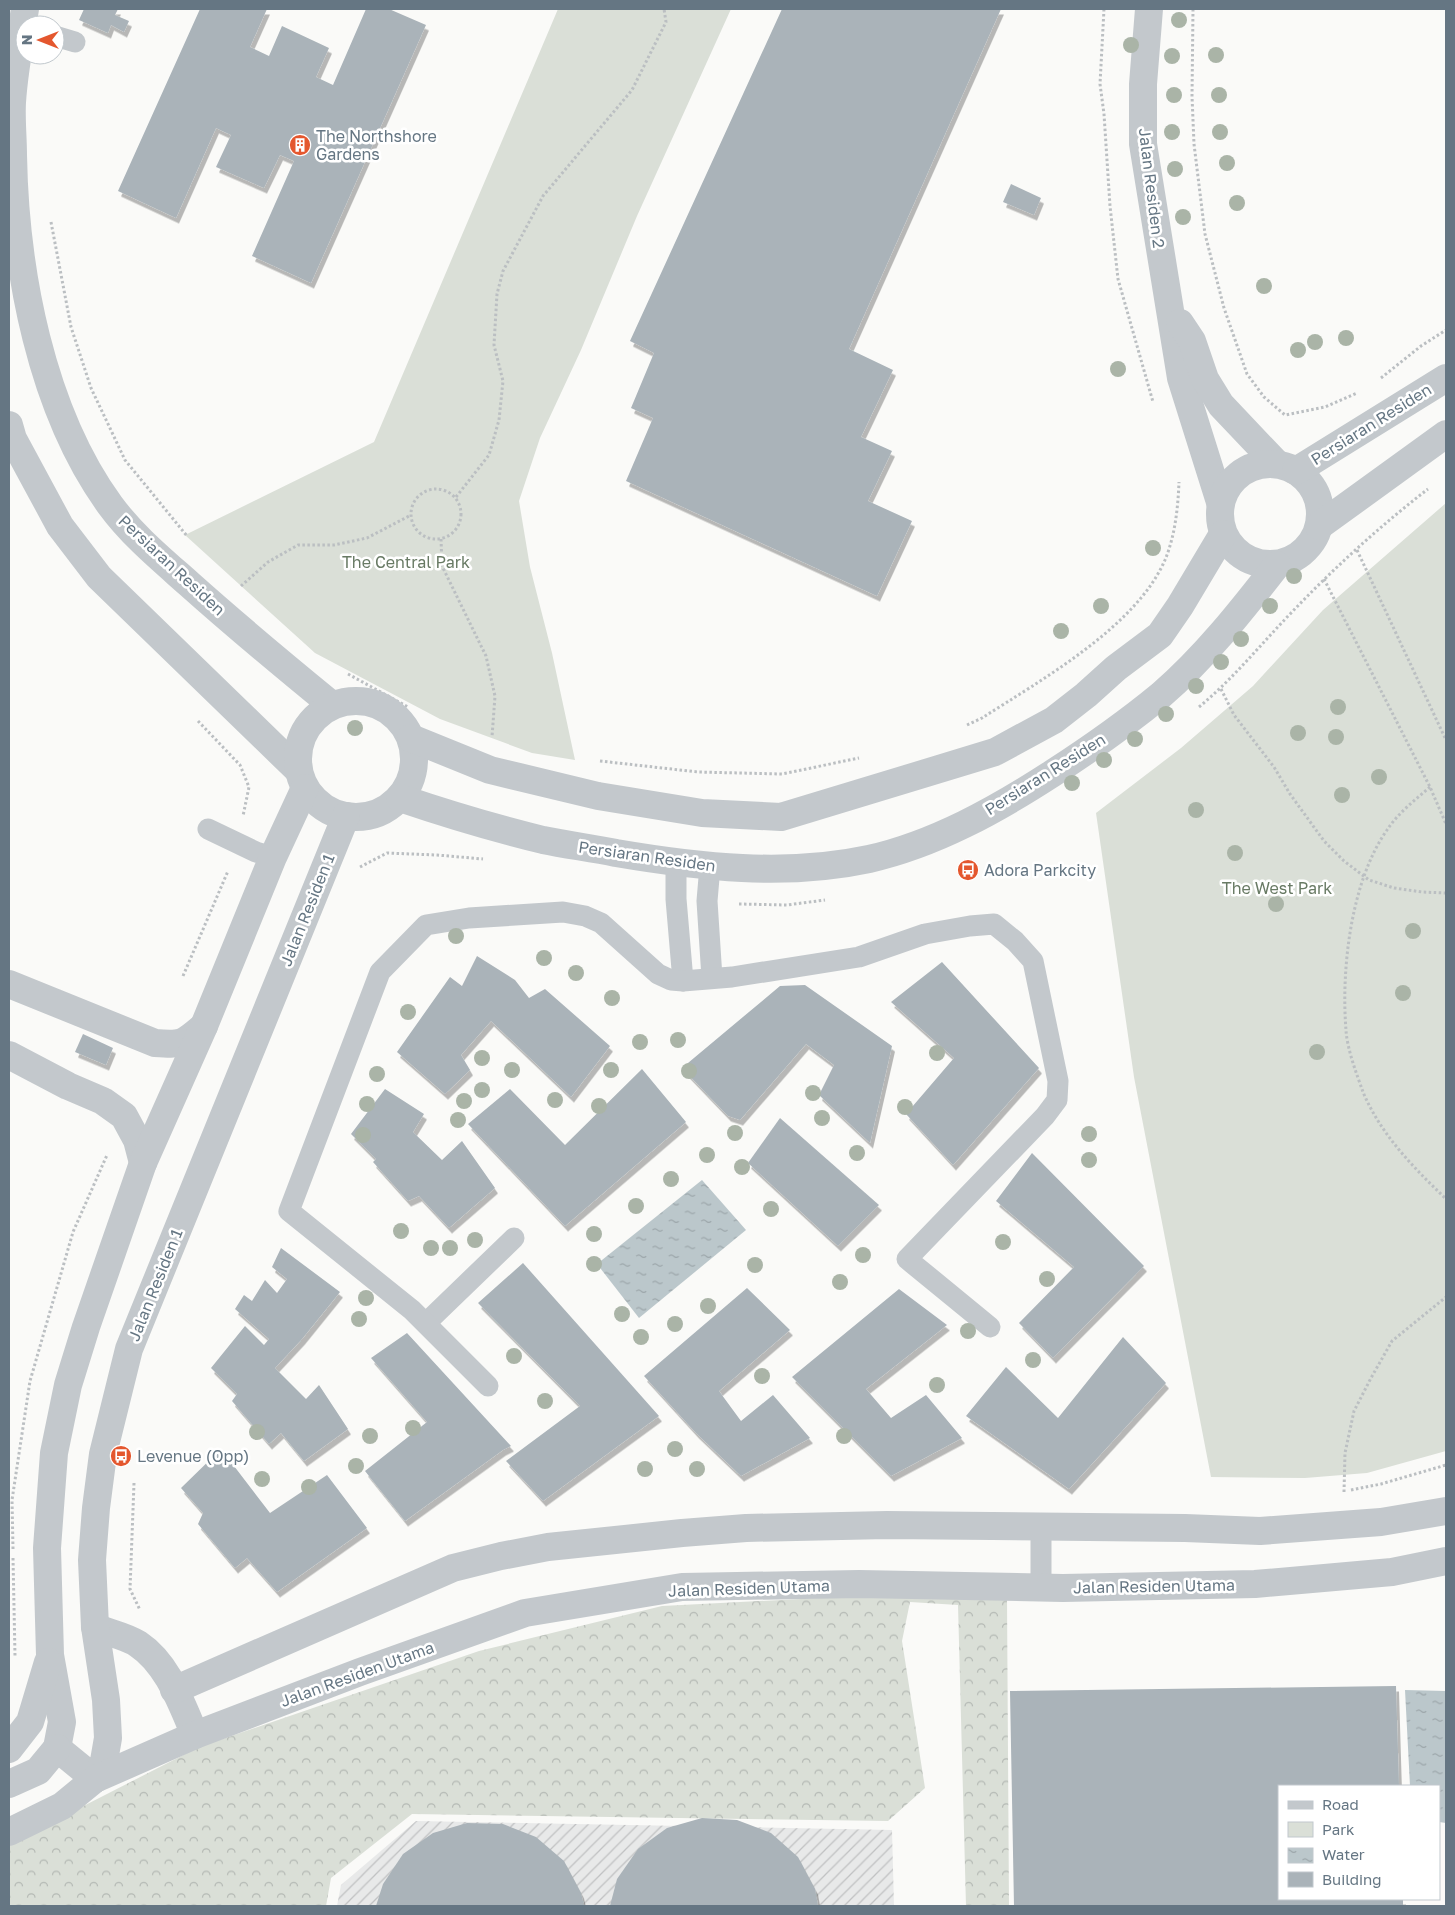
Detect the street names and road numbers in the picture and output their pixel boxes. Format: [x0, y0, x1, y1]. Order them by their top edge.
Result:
street label: Jalan Residen 2 [1135, 127, 1169, 249]
street label: Persiaran Residen [1307, 379, 1435, 469]
street label: Persiaran Residen [115, 511, 229, 619]
street label: Persiaran Residen [981, 729, 1109, 819]
street label: Persiaran Residen [577, 836, 717, 876]
street label: Jalan Residen 1 [275, 851, 339, 969]
street label: Jalan Residen 1 [123, 1226, 187, 1344]
street label: Jalan Residen Utama [668, 1575, 830, 1601]
street label: Jalan Residen Utama [1073, 1575, 1235, 1597]
street label: Jalan Residen Utama [277, 1637, 437, 1711]

